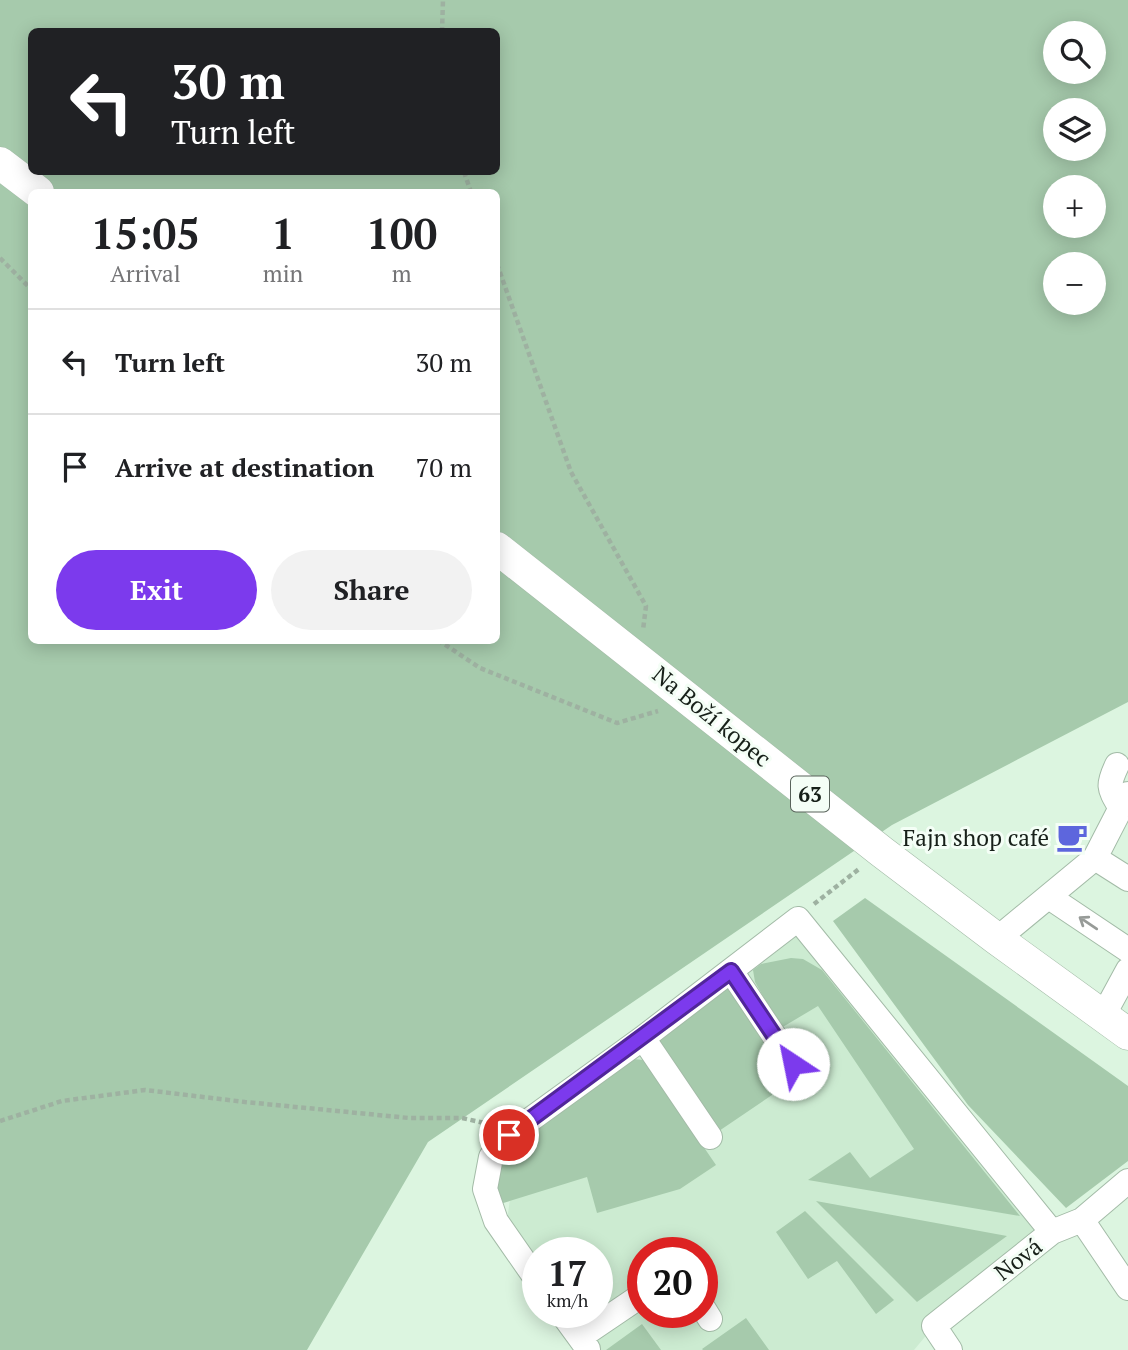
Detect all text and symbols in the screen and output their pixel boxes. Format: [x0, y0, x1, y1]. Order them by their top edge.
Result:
map controls [1043, 21, 1106, 315]
button: search [1043, 21, 1106, 84]
text: 30 m [171, 48, 285, 113]
icon: left [56, 56, 147, 147]
button: layers [1043, 98, 1106, 161]
text: Turn left [171, 111, 295, 153]
button: + [1043, 175, 1106, 238]
text: 15:05 [91, 205, 200, 261]
text: 1 [271, 205, 295, 261]
text: 100 [366, 205, 437, 261]
button: − [1043, 252, 1106, 315]
text: Arrival [110, 258, 181, 289]
text: min [263, 258, 303, 289]
text: m [392, 258, 412, 289]
icon: left [56, 343, 94, 381]
text: Turn left [115, 345, 225, 379]
text: 30 m [416, 345, 472, 379]
icon: arrive [56, 448, 94, 486]
text: Arrive at destination [115, 450, 374, 484]
text: 70 m [416, 450, 472, 484]
button: Exit [56, 550, 257, 630]
button: Share [271, 550, 472, 630]
street label: Na Boží kopec [646, 659, 778, 773]
road number: 63 [791, 776, 829, 812]
cafe icon: Fajn shop café [1055, 820, 1089, 854]
place label: Fajn shop café [903, 822, 1049, 853]
one-way arrow [1079, 916, 1099, 930]
position arrow [756, 1027, 830, 1101]
pin [479, 1105, 539, 1165]
icon: arrive [490, 1116, 528, 1154]
street label: Nová [988, 1230, 1048, 1287]
speed limit sign: 20 [627, 1237, 718, 1328]
text: 17 [548, 1250, 587, 1296]
text: km/h [547, 1288, 588, 1312]

